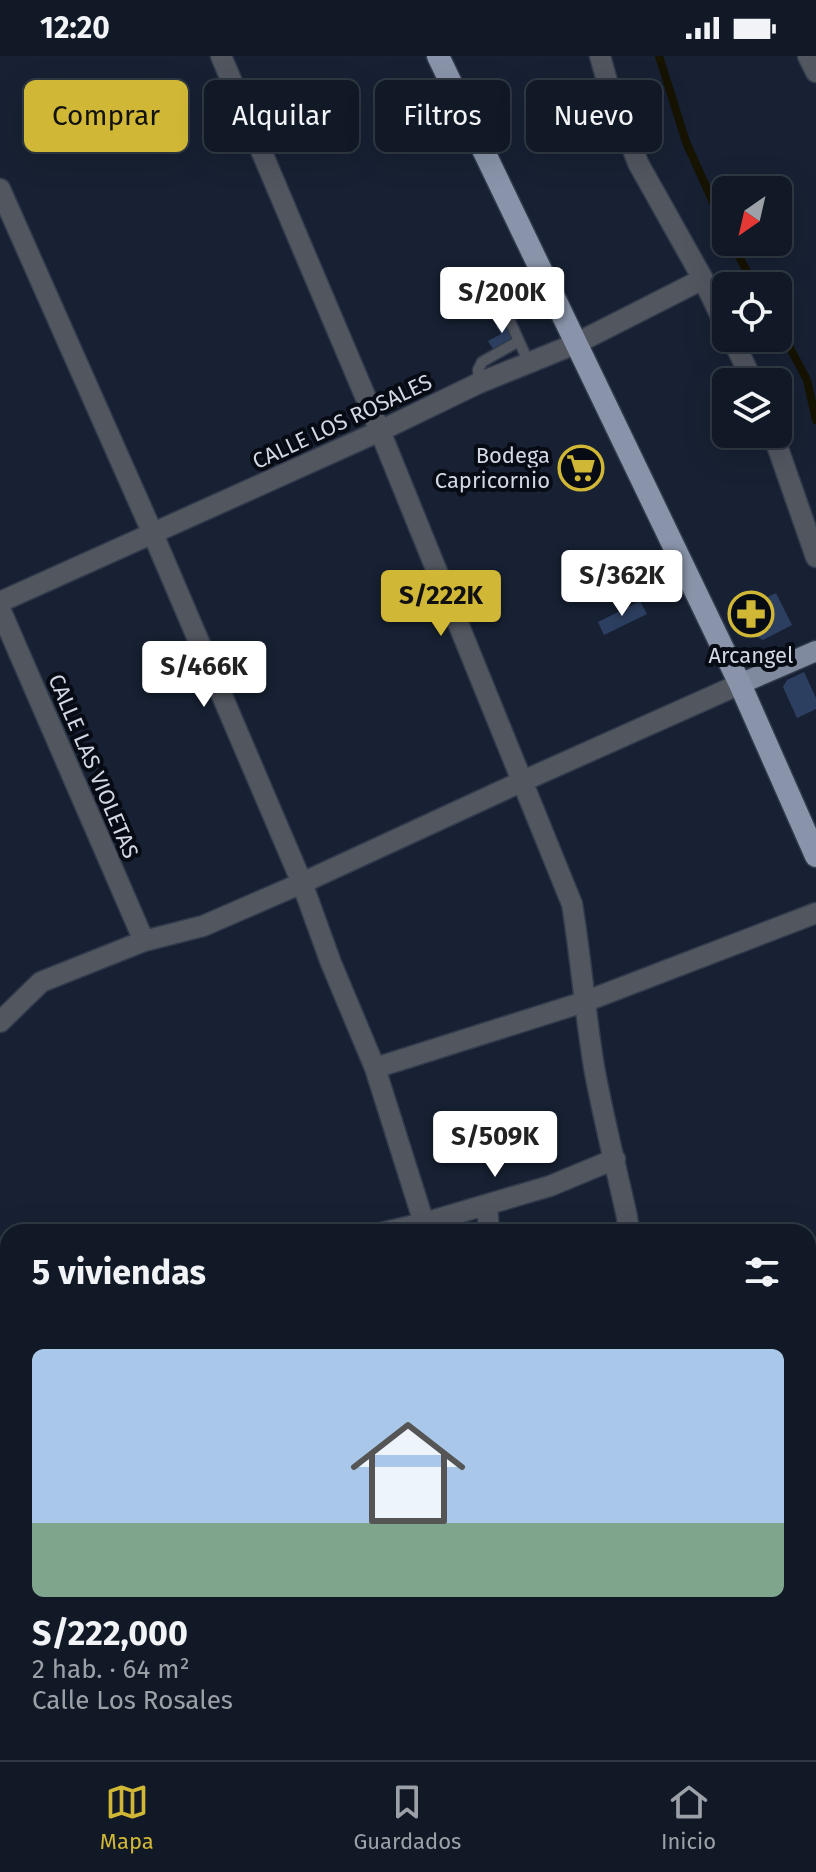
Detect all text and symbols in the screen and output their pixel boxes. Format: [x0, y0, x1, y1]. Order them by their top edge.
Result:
text: 12:20 [40, 10, 110, 46]
chip: Comprar [24, 80, 188, 152]
chip: Alquilar [204, 80, 359, 152]
chip: Filtros [375, 80, 510, 152]
chip: Nuevo [526, 80, 662, 152]
north arrow [712, 176, 792, 256]
map controls [712, 176, 792, 448]
pin: S/200K [437, 267, 567, 335]
button: locate [712, 272, 792, 352]
text: S/200K [458, 277, 546, 308]
street label: CALLE LOS ROSALES [248, 368, 436, 475]
button: layers [712, 368, 792, 448]
place label: Bodega Capricornio [435, 442, 550, 494]
supermarket icon: Bodega Capricornio [557, 444, 605, 492]
pin: S/362K [557, 550, 687, 618]
text: S/362K [579, 560, 665, 591]
pin: S/222K [376, 570, 506, 638]
text: S/222K [399, 580, 483, 611]
pharmacy icon: Arcangel [727, 590, 775, 638]
pin: S/466K [139, 641, 269, 709]
place label: Arcangel [708, 642, 794, 669]
text: S/466K [160, 651, 248, 682]
street label: CALLE LAS VIOLETAS [43, 670, 145, 862]
pin: S/509K [430, 1111, 560, 1179]
text: S/509K [451, 1121, 539, 1152]
icon: filters [740, 1250, 784, 1294]
text: 5 viviendas [32, 1252, 206, 1293]
icon: home [336, 1401, 480, 1545]
text: S/222,000 [32, 1613, 188, 1654]
text: 2 hab. · 64 m² [32, 1654, 190, 1685]
text: Calle Los Rosales [32, 1685, 233, 1716]
tab: Mapa [100, 1780, 154, 1855]
tab: Guardados [353, 1780, 461, 1855]
tab: Inicio [661, 1780, 716, 1855]

